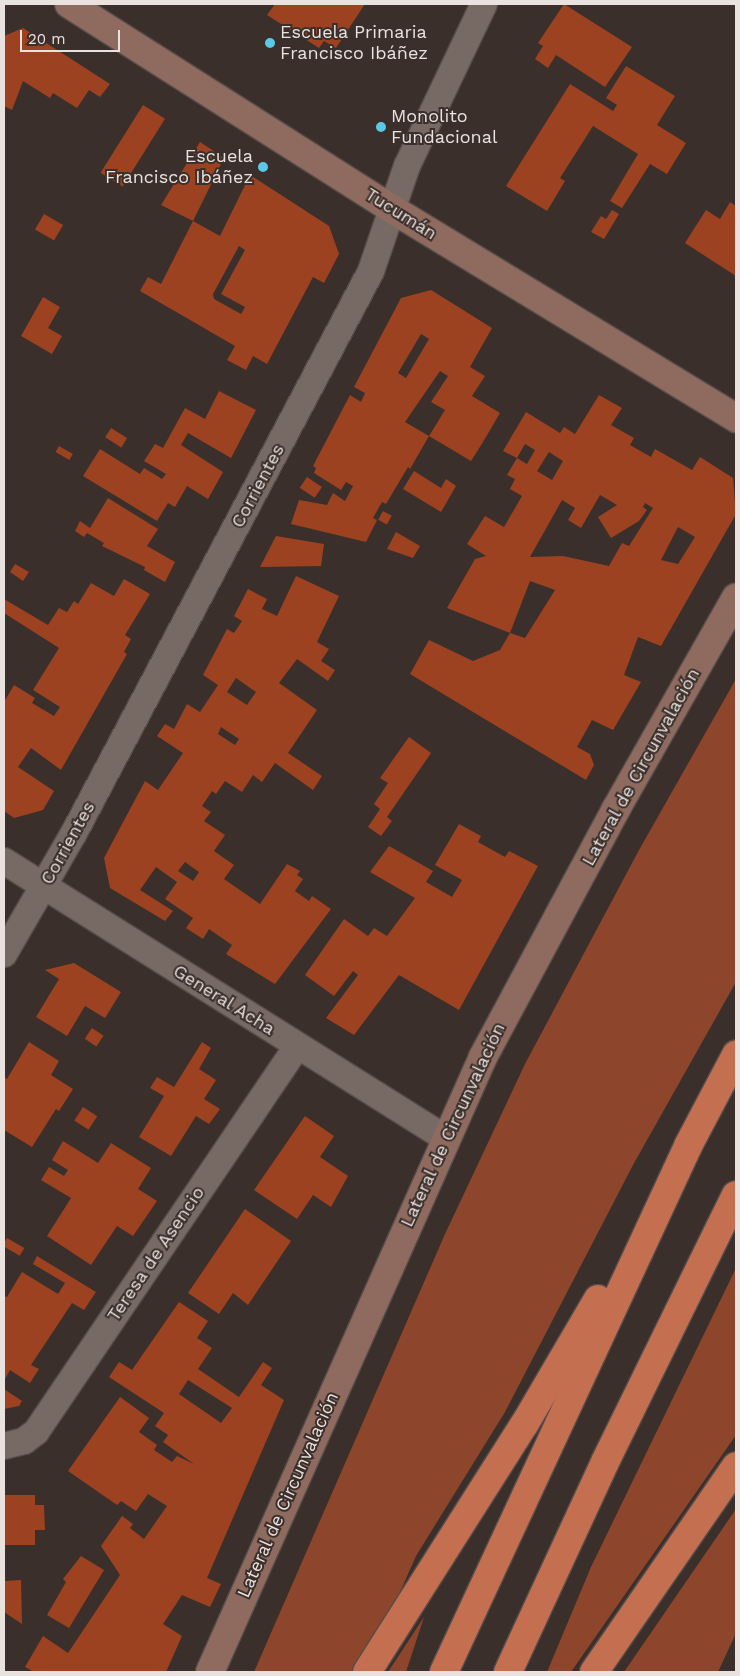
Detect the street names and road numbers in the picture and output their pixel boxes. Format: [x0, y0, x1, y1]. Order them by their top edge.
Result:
street label: Tucumán [361, 184, 441, 244]
street label: Corrientes [227, 441, 289, 531]
street label: Lateral de Circunvalación [577, 664, 705, 870]
street label: Corrientes [36, 798, 100, 888]
street label: General Acha [169, 960, 279, 1040]
street label: Lateral de Circunvalación [396, 1019, 510, 1231]
street label: Teresa de Asencio [103, 1182, 209, 1326]
street label: Lateral de Circunvalación [233, 1389, 343, 1601]

